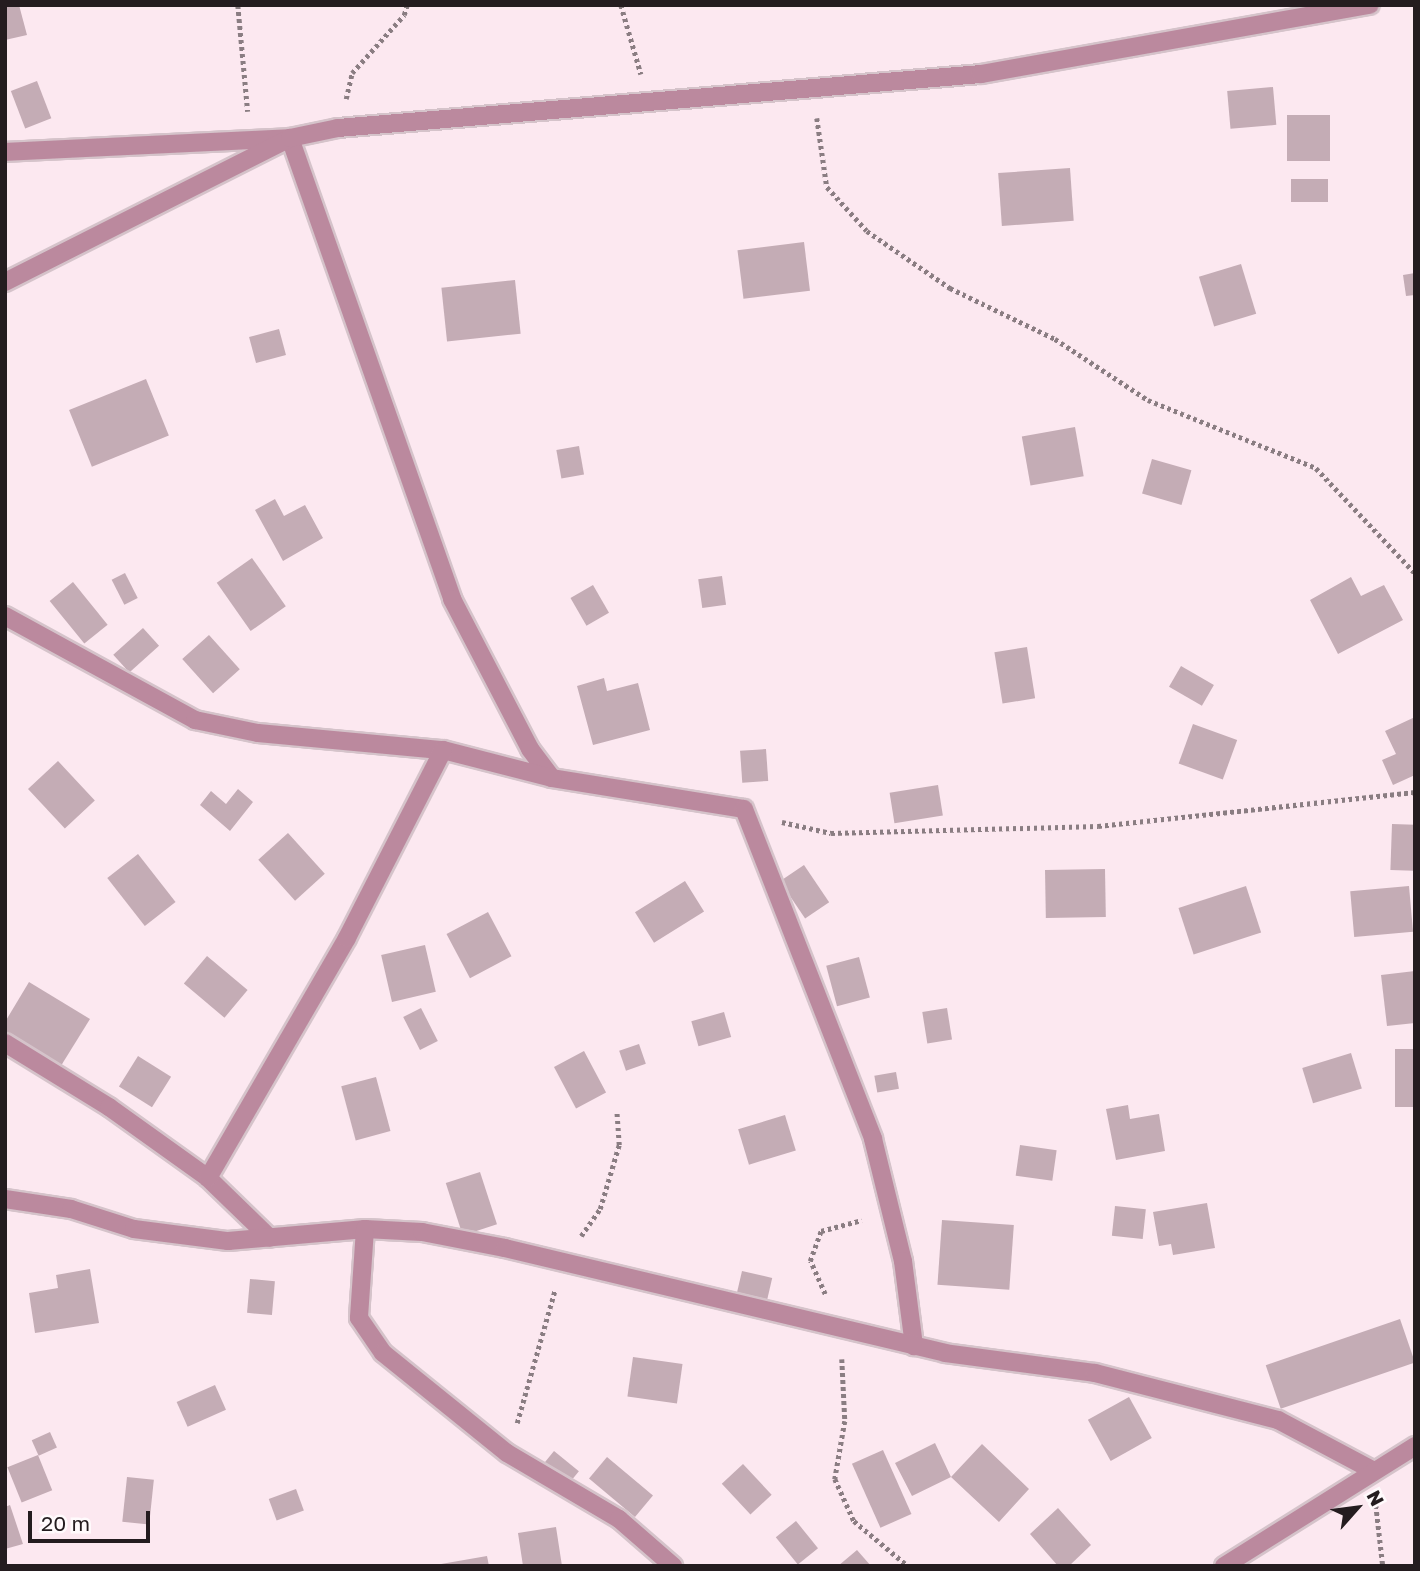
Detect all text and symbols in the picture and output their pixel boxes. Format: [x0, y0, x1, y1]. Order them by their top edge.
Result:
north arrow [1322, 1473, 1392, 1543]
text: N [1362, 1486, 1390, 1510]
scale bar [32, 1498, 154, 1542]
text: 20 m [41, 1510, 90, 1536]

